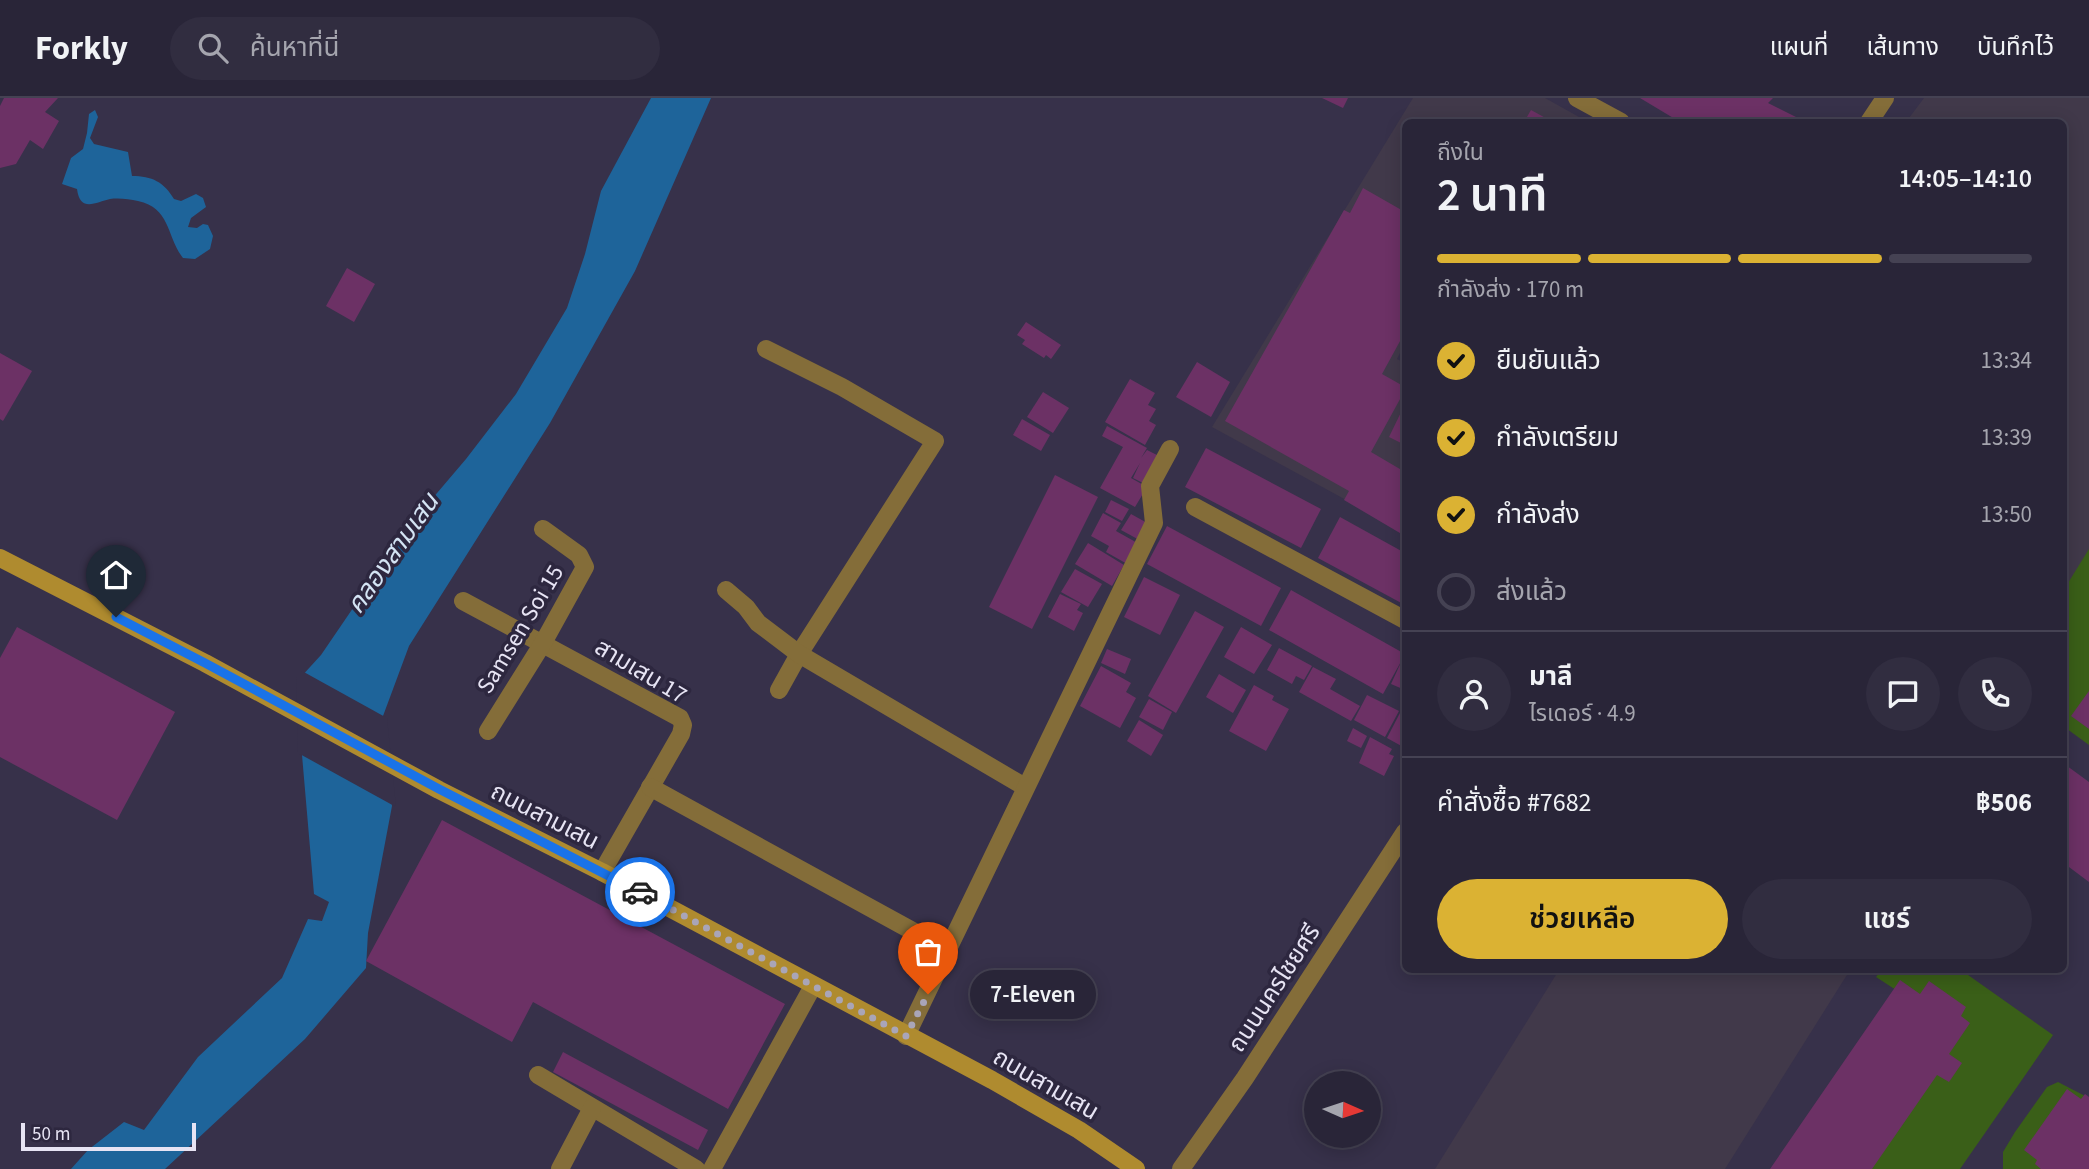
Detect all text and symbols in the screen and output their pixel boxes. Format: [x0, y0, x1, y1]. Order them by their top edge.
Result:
search box [170, 17, 660, 80]
text: Forkly [35, 25, 128, 72]
icon: search [194, 29, 232, 67]
text: ค้นหาที่นี่ [250, 29, 339, 66]
text: แผนที่ [1770, 30, 1828, 65]
text: เส้นทาง [1866, 30, 1939, 65]
text: บันทึกไว้ [1977, 30, 2054, 65]
text: ถึงใน [1437, 136, 1484, 169]
text: 14:05–14:10 [1899, 160, 2032, 197]
text: 2 นาที [1437, 163, 1548, 228]
text: กำลังส่ง · 170 m [1437, 273, 1584, 306]
icon: check [1437, 342, 1475, 380]
text: ยืนยันแล้ว [1496, 342, 1601, 379]
text: 13:34 [1981, 344, 2032, 377]
icon: check [1437, 419, 1475, 457]
text: กำลังเตรียม [1496, 419, 1619, 456]
text: 13:39 [1981, 421, 2032, 454]
water label: คลองสามเสน [337, 484, 449, 621]
icon: check [1437, 496, 1475, 534]
text: กำลังส่ง [1496, 496, 1580, 533]
text: 13:50 [1981, 498, 2032, 531]
pin [86, 545, 146, 617]
icon: home [97, 556, 135, 594]
street label: Samsen Soi 15 [468, 558, 573, 700]
text: ส่งแล้ว [1496, 573, 1567, 610]
street label: สามเสน 17 [588, 630, 694, 713]
button: person [1437, 657, 1511, 731]
button: chat [1866, 657, 1940, 731]
button: phone [1958, 657, 2032, 731]
text: มาลี [1529, 658, 1573, 695]
text: ไรเดอร์ · 4.9 [1529, 697, 1636, 730]
street label: ถนนสามเสน [485, 774, 605, 859]
text: คำสั่งซื้อ #7682 [1437, 784, 1592, 821]
text: ฿506 [1976, 784, 2032, 821]
courier [605, 857, 675, 927]
icon: car [621, 873, 659, 911]
button: ช่วยเหลือ [1437, 879, 1728, 959]
button: แชร์ [1742, 879, 2032, 959]
street label: ถนนนครไชยศรี [1220, 917, 1329, 1059]
pin [898, 922, 958, 994]
icon: bag [909, 933, 947, 971]
callout: 7-Eleven [970, 970, 1096, 1018]
text: 7-Eleven [990, 978, 1076, 1011]
street label: ถนนสามเสน [986, 1040, 1105, 1129]
north arrow [1304, 1071, 1381, 1148]
map controls [1304, 1071, 1381, 1148]
scale bar [21, 1120, 196, 1152]
text: 50 m [32, 1121, 70, 1148]

